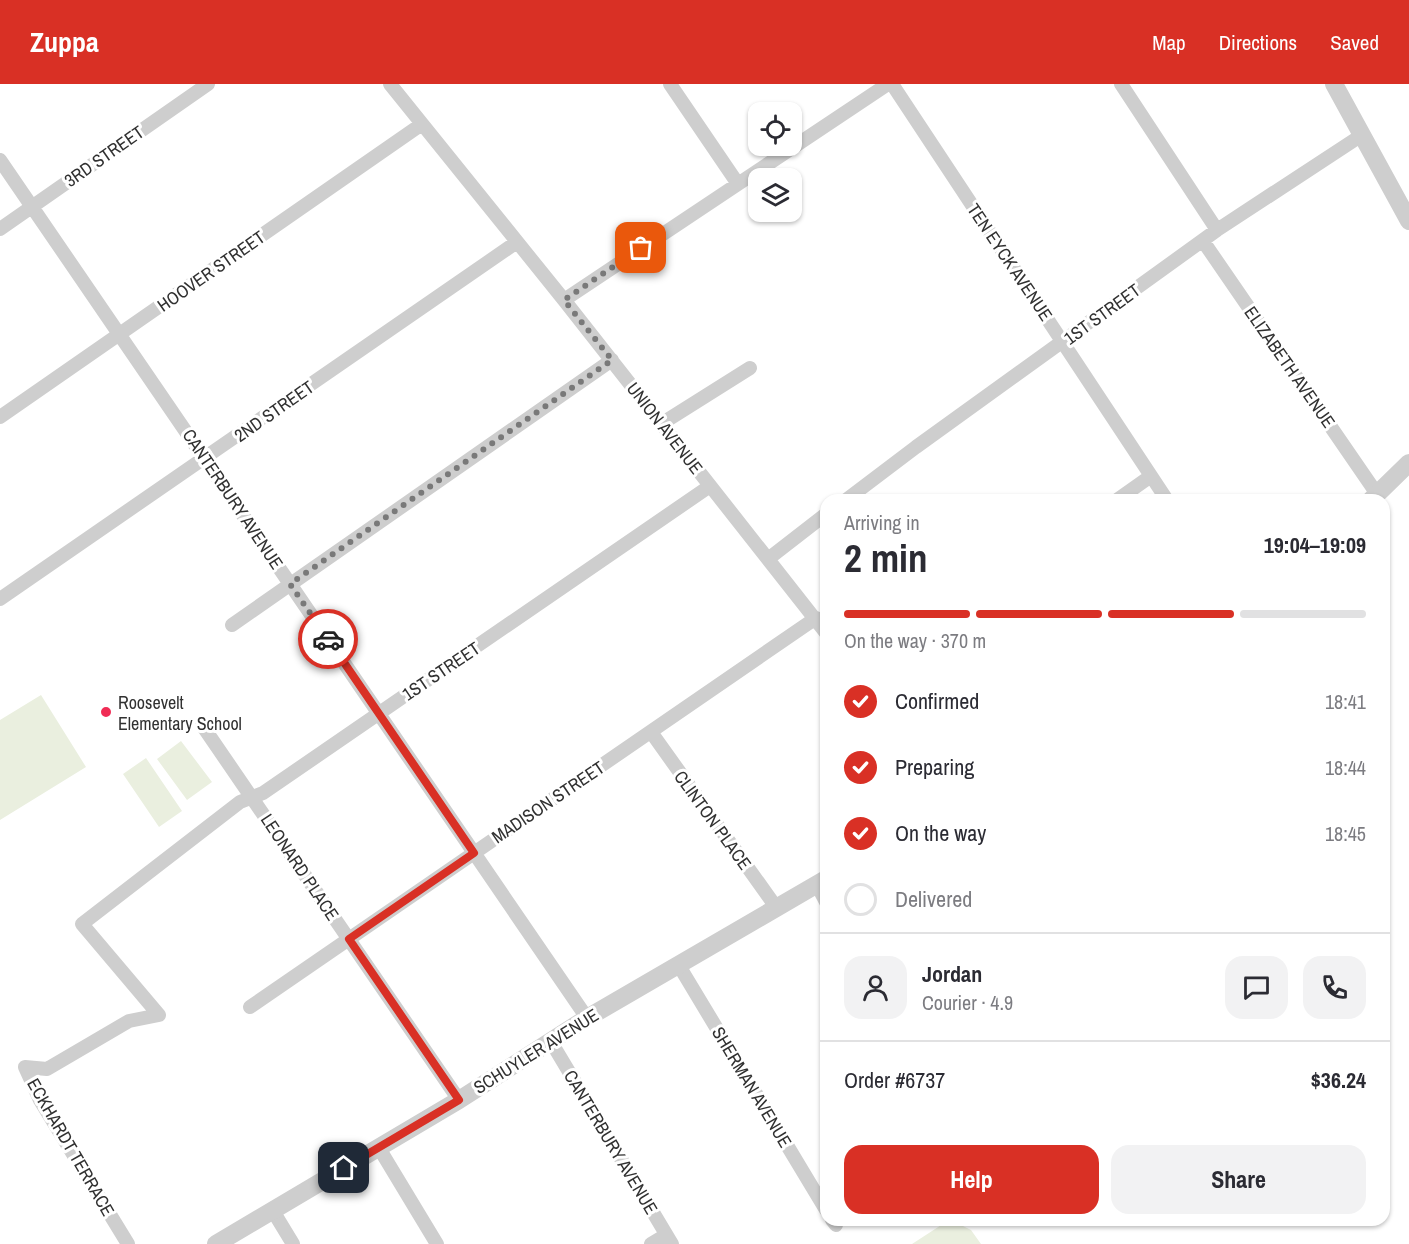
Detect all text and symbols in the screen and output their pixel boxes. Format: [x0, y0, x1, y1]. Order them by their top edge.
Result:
text: Zuppa [30, 23, 99, 61]
text: Map [1152, 28, 1186, 57]
text: Directions [1219, 28, 1297, 57]
text: Saved [1330, 28, 1379, 57]
map controls [748, 102, 802, 222]
button: locate [748, 102, 802, 156]
street label: 3RD STREET [59, 119, 149, 193]
button: layers [748, 168, 802, 222]
street label: TEN EYCK AVENUE [961, 198, 1059, 326]
pin [615, 222, 666, 273]
street label: HOOVER STREET [152, 225, 270, 317]
icon: bag [624, 231, 657, 264]
street label: 1ST STREET [1059, 278, 1145, 350]
street label: ELIZABETH AVENUE [1239, 301, 1341, 433]
street label: 2ND STREET [229, 374, 319, 448]
street label: UNION AVENUE [621, 377, 709, 479]
street label: CANTERBURY AVENUE [177, 424, 289, 574]
text: Arriving in [844, 509, 920, 536]
text: 19:04–19:09 [1264, 530, 1366, 560]
text: 2 min [844, 532, 928, 584]
courier [298, 609, 358, 669]
icon: car [312, 623, 345, 656]
text: On the way · 370 m [844, 627, 986, 654]
street label: 1ST STREET [397, 636, 485, 706]
icon: check [844, 685, 877, 718]
text: Confirmed [895, 686, 979, 716]
text: 18:41 [1325, 688, 1366, 715]
place label: Roosevelt Elementary School [118, 690, 242, 736]
marker: Roosevelt Elementary School [99, 705, 113, 719]
icon: check [844, 751, 877, 784]
text: Preparing [895, 752, 974, 782]
text: 18:44 [1325, 754, 1366, 781]
street label: MADISON STREET [487, 755, 609, 849]
street label: CLINTON PLACE [668, 765, 758, 875]
street label: LEONARD PLACE [255, 809, 345, 925]
icon: check [844, 817, 877, 850]
text: On the way [895, 818, 986, 848]
text: 18:45 [1325, 820, 1366, 847]
text: Delivered [895, 884, 972, 914]
button: person [844, 956, 907, 1019]
button: chat [1225, 956, 1288, 1019]
button: phone [1303, 956, 1366, 1019]
text: Jordan [922, 959, 982, 989]
text: Courier · 4.9 [922, 989, 1013, 1016]
street label: SCHUYLER AVENUE [469, 1002, 603, 1100]
street label: SHERMAN AVENUE [706, 1022, 798, 1152]
street label: CANTERBURY AVENUE [558, 1065, 664, 1219]
text: Order #6737 [844, 1065, 945, 1095]
text: $36.24 [1311, 1065, 1366, 1095]
street label: ECKHARDT TERRACE [21, 1073, 121, 1221]
pin [318, 1142, 369, 1193]
button: Help [844, 1145, 1099, 1214]
button: Share [1111, 1145, 1366, 1214]
icon: home [327, 1151, 360, 1184]

